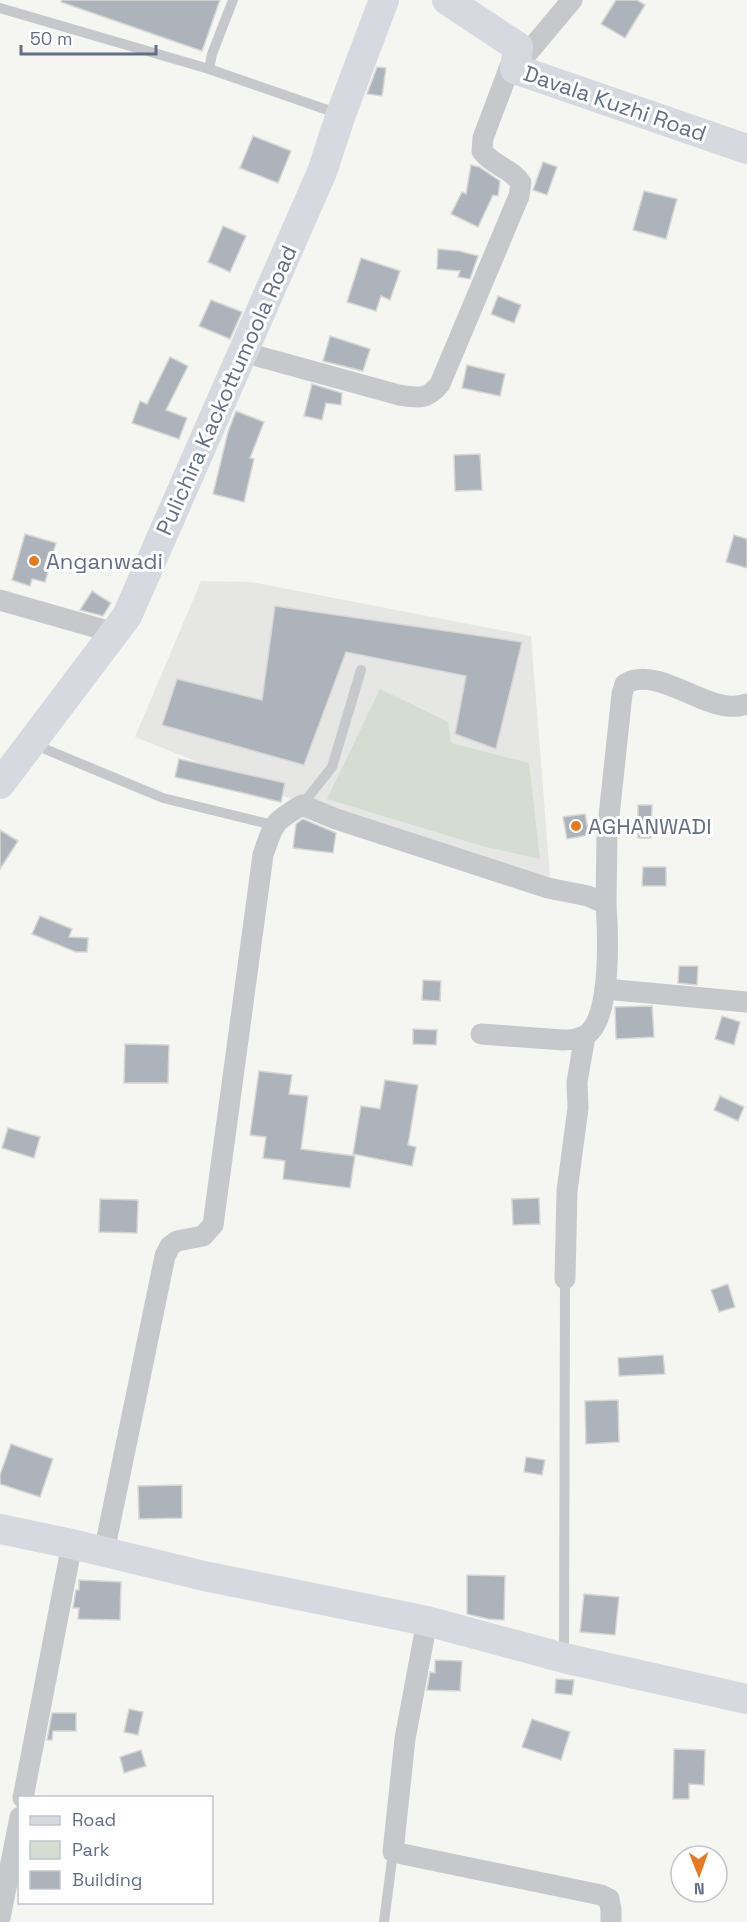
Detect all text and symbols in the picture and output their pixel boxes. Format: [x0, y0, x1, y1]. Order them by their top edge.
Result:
scale bar [21, 18, 156, 56]
text: 50 m [30, 27, 72, 50]
street label: Davala Kuzhi Road [520, 59, 710, 147]
street label: Pulichira Kackottumoola Road [149, 241, 303, 539]
place label: Anganwadi [46, 547, 163, 575]
marker: Anganwadi [27, 554, 41, 568]
place label: AGHANWADI [588, 812, 712, 840]
marker: AGHANWADI [569, 819, 583, 833]
legend [18, 1796, 213, 1904]
text: Road [72, 1808, 116, 1831]
text: Park [72, 1838, 110, 1861]
north arrow [669, 1844, 729, 1904]
text: Building [72, 1868, 142, 1891]
text: N [694, 1878, 705, 1899]

